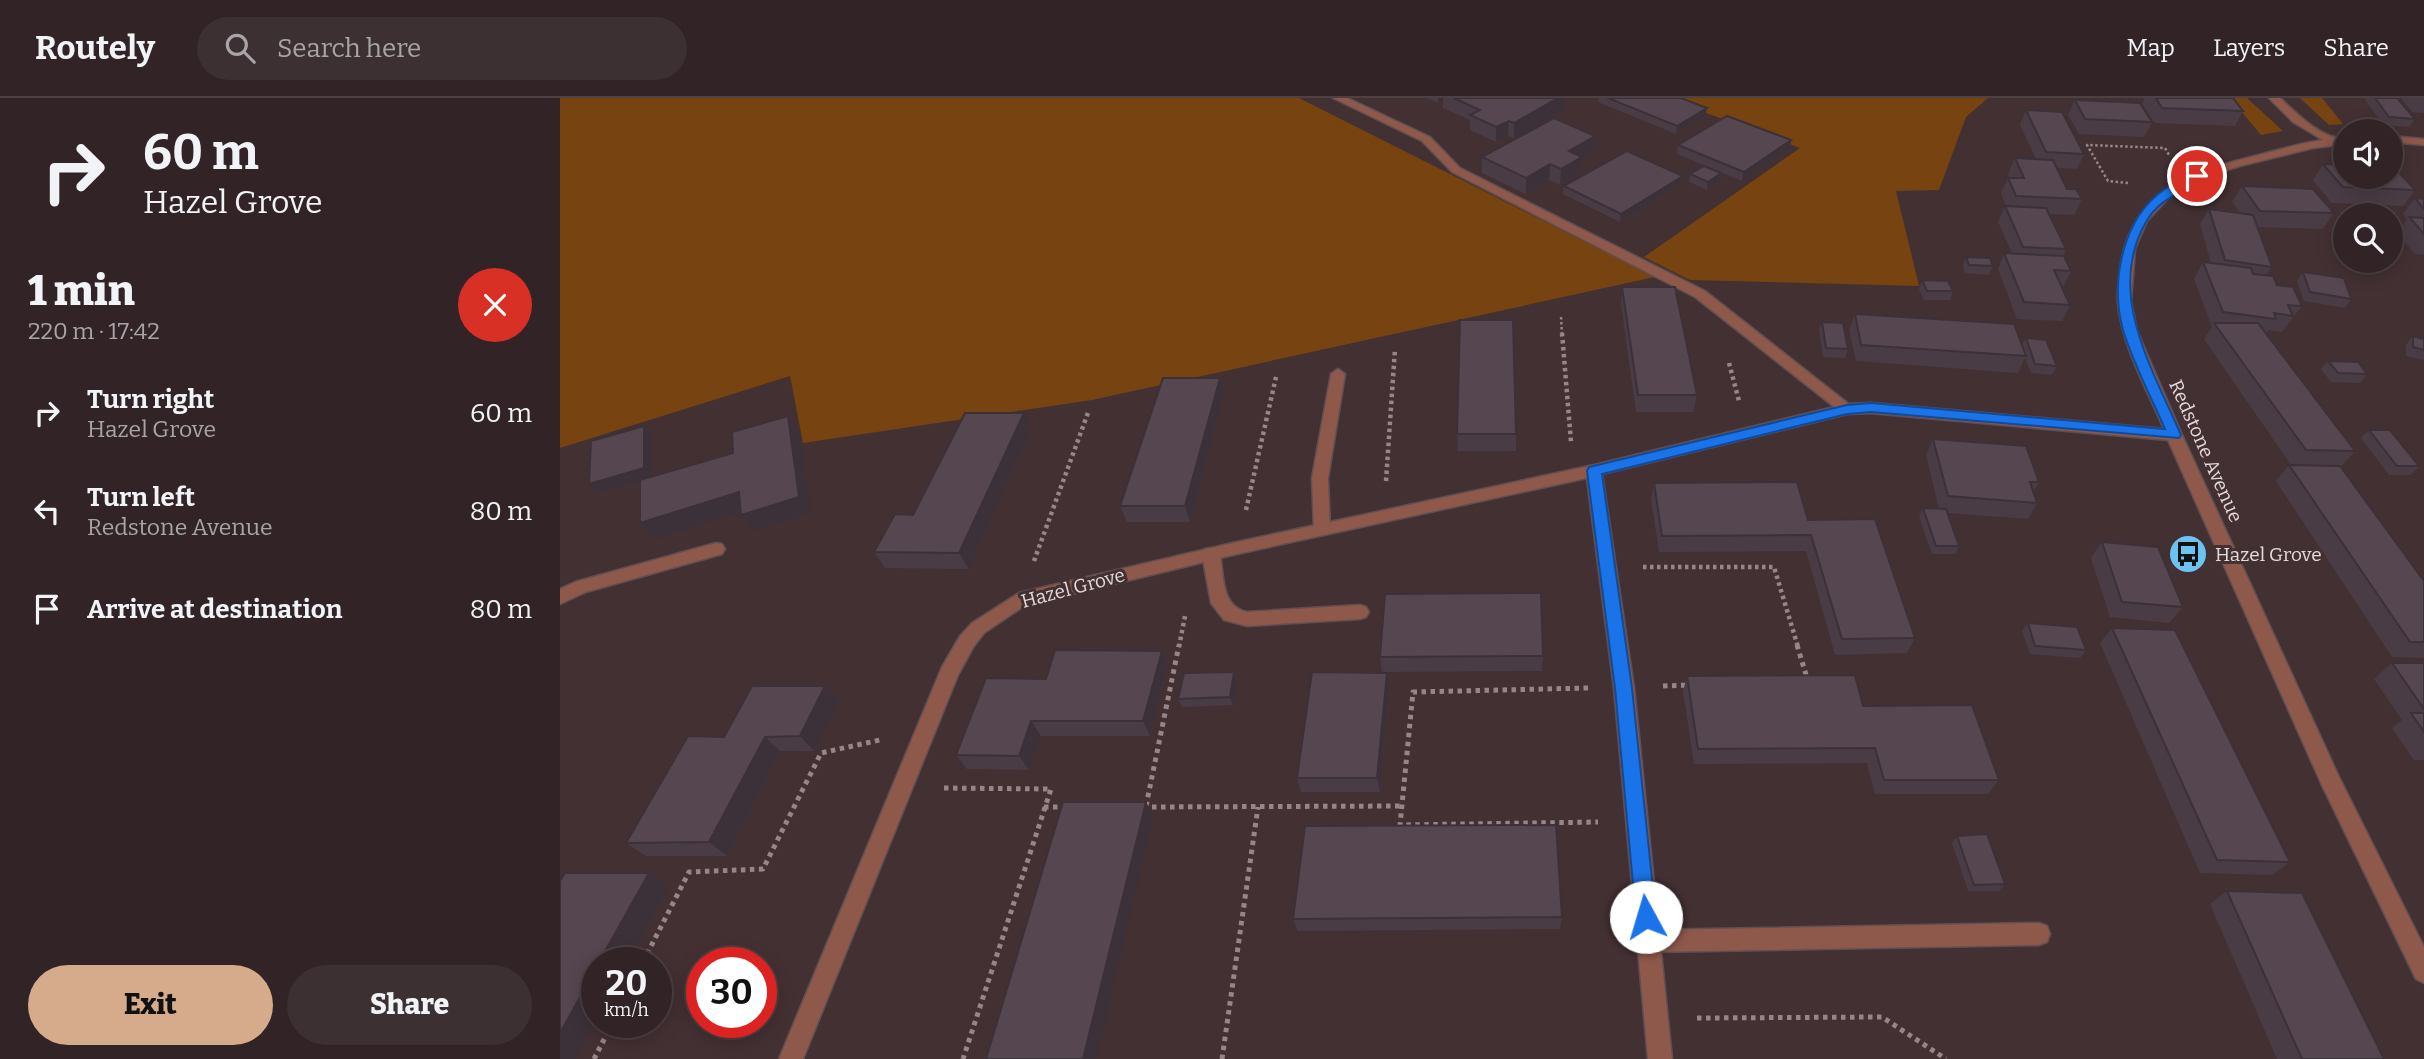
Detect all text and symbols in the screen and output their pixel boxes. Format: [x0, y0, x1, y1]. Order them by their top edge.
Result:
search box [197, 17, 687, 80]
text: Routely [35, 28, 155, 68]
icon: search [221, 29, 259, 67]
text: Search here [277, 33, 421, 64]
text: Map [2127, 34, 2175, 62]
text: Layers [2213, 34, 2285, 62]
text: Share [2323, 34, 2389, 62]
map controls [2333, 119, 2403, 273]
button: sound [2333, 119, 2403, 189]
text: 60 m [143, 123, 259, 182]
icon: right [28, 126, 119, 217]
pin [2167, 146, 2227, 206]
icon: arrive [2178, 157, 2216, 195]
text: Hazel Grove [143, 183, 323, 221]
button: search [2333, 203, 2403, 273]
text: 1 min [28, 266, 135, 316]
button: close [458, 268, 532, 342]
text: 220 m · 17:42 [28, 317, 160, 345]
street label: Redstone Avenue [2164, 376, 2248, 526]
text: Turn right [87, 384, 214, 415]
icon: right [28, 394, 66, 432]
text: 60 m [470, 398, 532, 429]
text: Hazel Grove [87, 415, 216, 443]
text: Turn left [87, 482, 195, 513]
icon: left [28, 492, 66, 530]
text: 80 m [470, 496, 532, 527]
text: Redstone Avenue [87, 513, 273, 541]
bus stop icon: Hazel Grove [2167, 533, 2209, 575]
place label: Hazel Grove [2215, 543, 2322, 566]
street label: Hazel Grove [1019, 563, 1127, 613]
icon: arrive [28, 590, 66, 628]
text: Arrive at destination [87, 594, 342, 625]
text: 80 m [470, 594, 532, 625]
position arrow [1609, 880, 1683, 954]
speed limit sign: 30 [686, 947, 777, 1038]
text: 20 [606, 962, 647, 1004]
button: Exit [28, 965, 273, 1045]
button: Share [287, 965, 532, 1045]
text: km/h [604, 999, 649, 1021]

